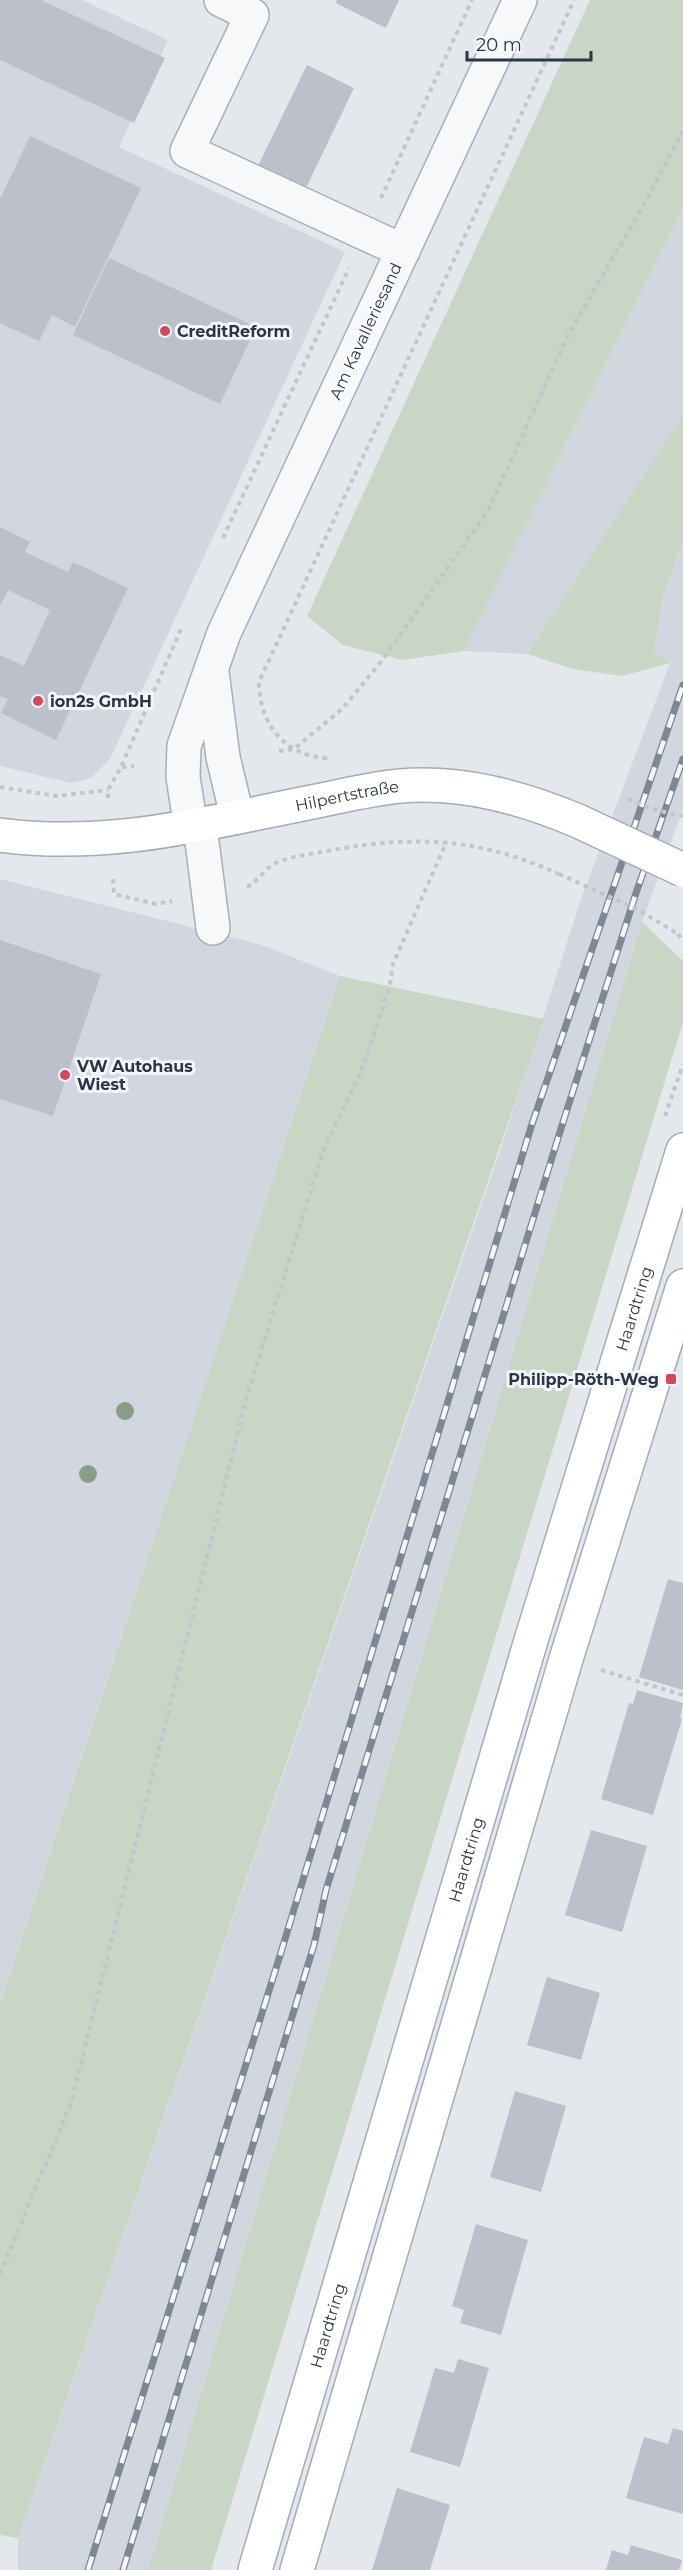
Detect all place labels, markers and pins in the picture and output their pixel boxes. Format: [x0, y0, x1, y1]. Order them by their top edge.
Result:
place label: CreditReform [177, 322, 290, 341]
marker: CreditReform [158, 324, 172, 338]
place label: ion2s GmbH [50, 692, 152, 711]
marker: ion2s GmbH [31, 694, 45, 708]
place label: VW Autohaus Wiest [76, 1057, 193, 1094]
marker: VW Autohaus Wiest [58, 1068, 72, 1082]
place label: Philipp-Röth-Weg [508, 1370, 659, 1389]
marker: Philipp-Röth-Weg [664, 1372, 678, 1386]

